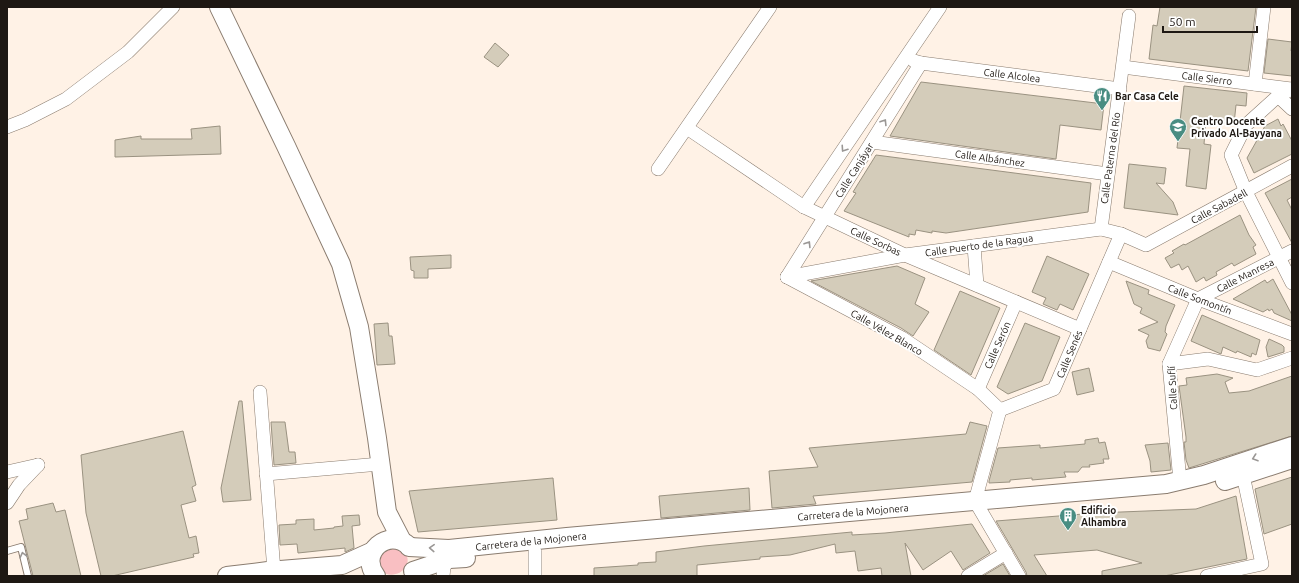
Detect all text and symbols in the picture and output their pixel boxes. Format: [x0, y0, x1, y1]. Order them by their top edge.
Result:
scale bar [1163, 8, 1257, 34]
text: 50 m [1169, 15, 1196, 28]
street label: Calle Alcolea [983, 67, 1041, 84]
street label: Calle Sierro [1181, 70, 1233, 87]
restaurant icon: Bar Casa Cele [1092, 86, 1112, 111]
place label: Bar Casa Cele [1115, 91, 1179, 102]
street label: Calle Paterna del Río [1099, 111, 1122, 205]
place label: Centro Docente Privado Al-Bayyana [1191, 116, 1282, 139]
school or university icon: Centro Docente Privado Al-Bayyana [1168, 117, 1188, 142]
one-way arrow [879, 120, 886, 127]
street label: Calle Canjáyar [833, 141, 876, 200]
one-way arrow [841, 145, 849, 152]
street label: Calle Albánchez [954, 148, 1026, 169]
street label: Calle Sabadell [1189, 187, 1250, 226]
street label: Calle Sorbas [849, 225, 903, 258]
street label: Calle Puerto de la Ragua [924, 232, 1034, 259]
one-way arrow [803, 242, 810, 249]
street label: Calle Manresa [1215, 256, 1276, 295]
street label: Calle Somontín [1166, 282, 1233, 317]
street label: Calle Vélez Blanco [849, 307, 925, 358]
street label: Calle Serón [982, 320, 1013, 370]
street label: Calle Senés [1054, 329, 1084, 380]
street label: Calle Suflí [1166, 365, 1179, 410]
one-way arrow [1252, 453, 1259, 462]
street label: Carretera de la Mojonera [797, 502, 909, 523]
place label: Edificio Alhambra [1081, 505, 1126, 528]
building icon: Edificio Alhambra [1058, 506, 1078, 531]
street label: Carretera de la Mojonera [475, 530, 587, 553]
one-way arrow [429, 544, 435, 552]
one-way arrow [19, 551, 28, 558]

